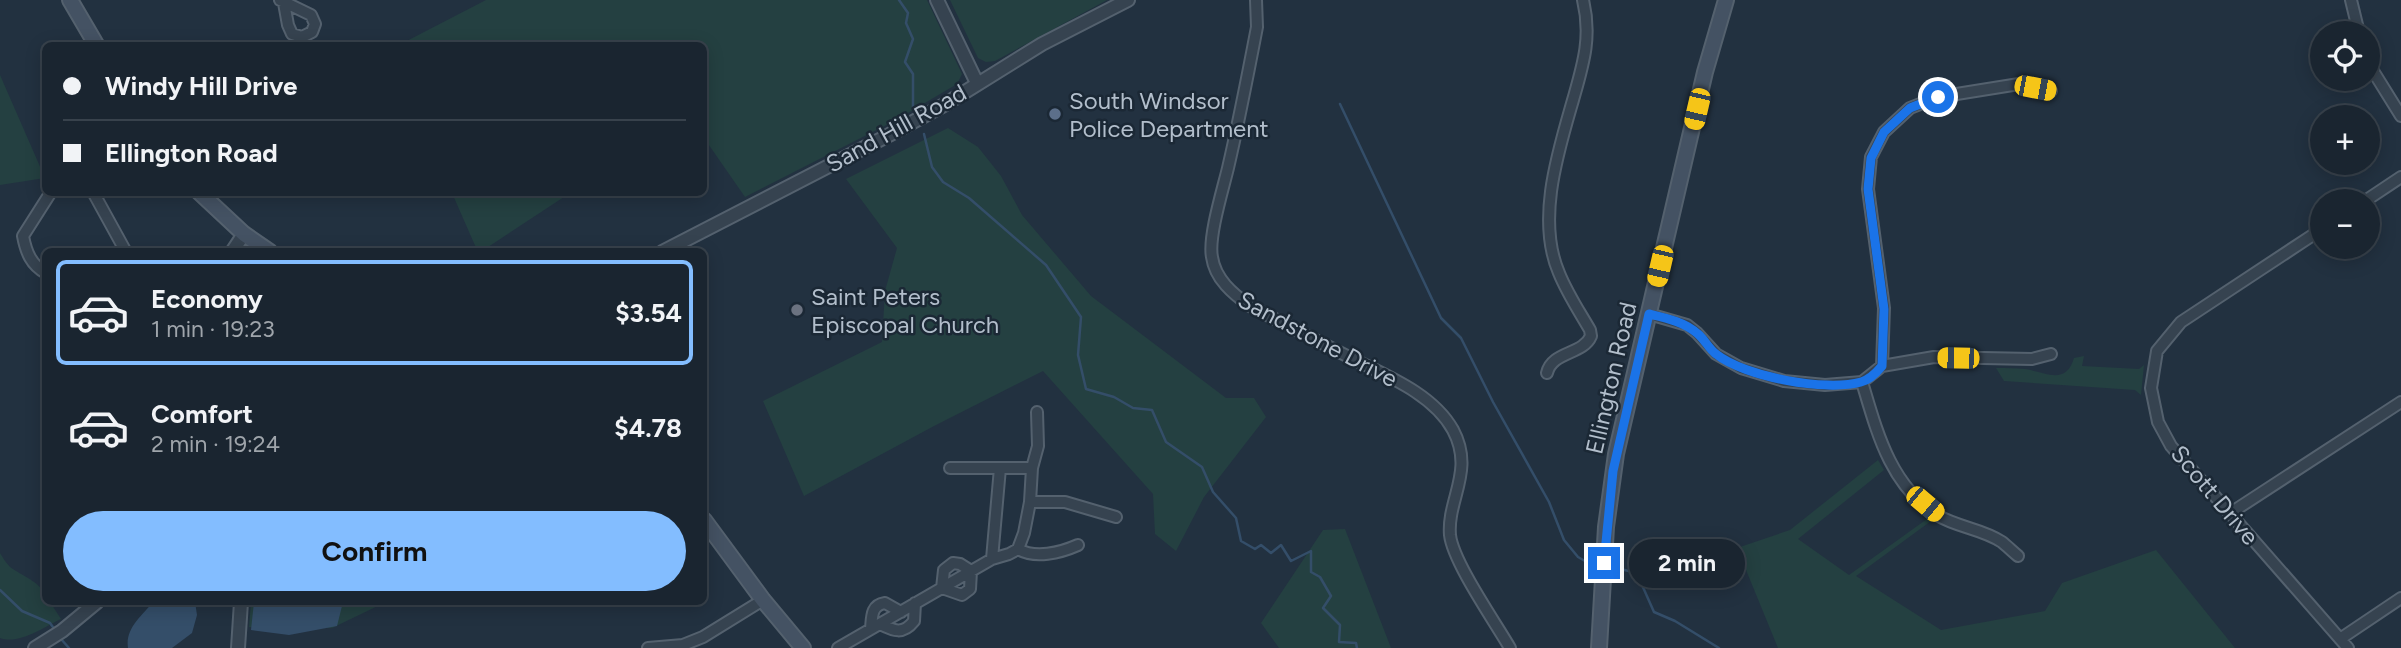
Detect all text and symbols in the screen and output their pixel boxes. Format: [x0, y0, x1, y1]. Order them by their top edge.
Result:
map controls [2310, 21, 2380, 259]
button: locate [2310, 21, 2380, 91]
text: Windy Hill Drive [105, 70, 297, 102]
car [2013, 74, 2058, 102]
street label: Sand Hill Road [821, 78, 971, 178]
route start [1922, 81, 1954, 113]
place label: South Windsor Police Department [1069, 86, 1269, 143]
car [1683, 86, 1712, 132]
button: + [2310, 105, 2380, 175]
marker: South Windsor Police Department [1047, 106, 1063, 122]
text: Ellington Road [105, 137, 278, 169]
button: − [2310, 189, 2380, 259]
car [1646, 243, 1675, 289]
icon: car [67, 281, 130, 344]
place label: Saint Peters Episcopal Church [811, 282, 999, 339]
text: Economy [151, 283, 263, 315]
street label: Sandstone Drive [1233, 285, 1403, 393]
text: $3.54 [615, 297, 682, 329]
street label: Ellington Road [1579, 299, 1643, 457]
marker: Saint Peters Episcopal Church [789, 302, 805, 318]
text: 1 min · 19:23 [151, 315, 275, 343]
car [1937, 347, 1980, 369]
icon: car [67, 396, 130, 459]
text: Comfort [151, 398, 253, 430]
text: $4.78 [614, 412, 682, 444]
text: 2 min · 19:24 [151, 430, 280, 458]
street label: Scott Drive [2165, 439, 2265, 551]
car [1903, 482, 1948, 526]
button: Confirm [63, 511, 686, 591]
callout: 2 min [1628, 538, 1744, 588]
route end [1588, 547, 1620, 579]
text: 2 min [1658, 549, 1716, 577]

